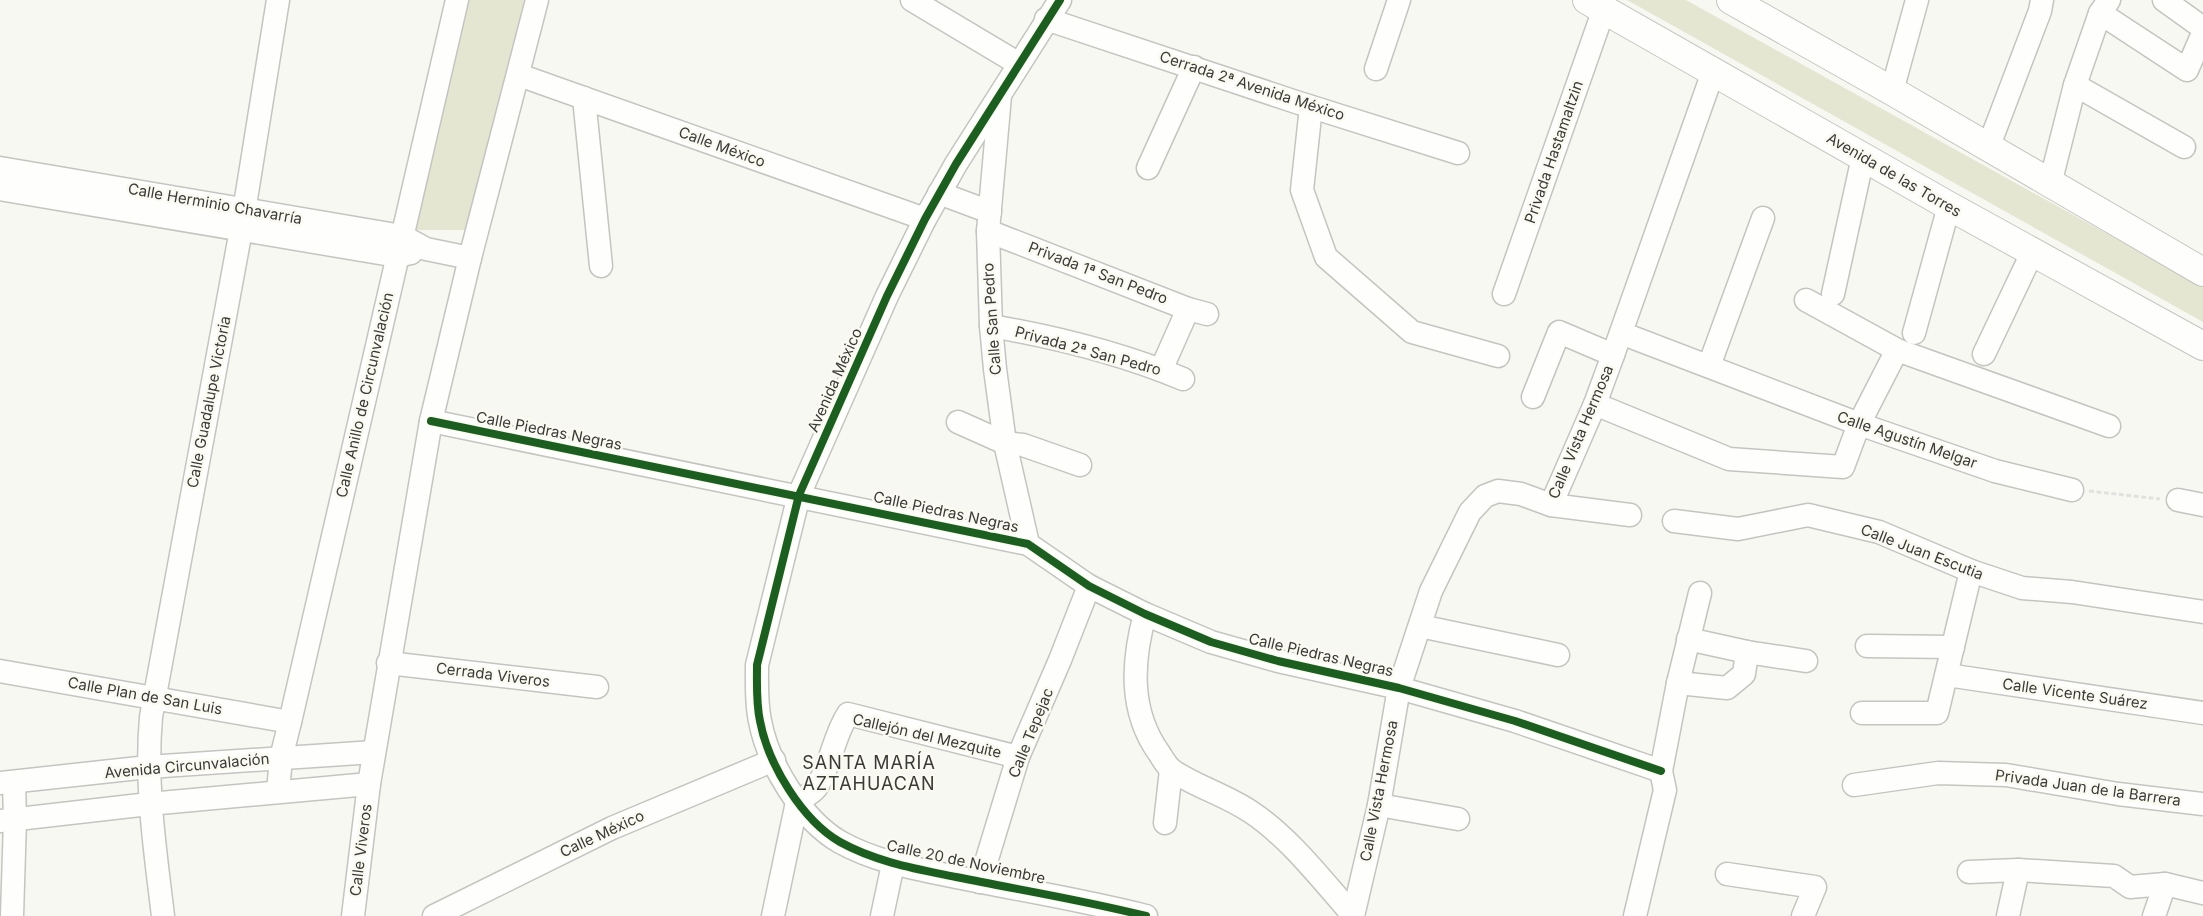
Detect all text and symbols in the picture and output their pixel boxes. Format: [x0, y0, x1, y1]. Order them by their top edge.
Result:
street label: Cerrada 2ª Avenida México [1157, 47, 1347, 124]
street label: Privada Hastamaltzin [1520, 78, 1587, 226]
street label: Calle México [676, 122, 768, 171]
street label: Avenida de las Torres [1824, 128, 1965, 221]
street label: Calle Herminio Chavarría [127, 179, 304, 228]
street label: Privada 1ª San Pedro [1026, 237, 1171, 308]
street label: Calle San Pedro [978, 262, 1005, 376]
street label: Calle Anillo de Circunvalación [332, 290, 397, 499]
street label: Calle Guadalupe Victoria [183, 314, 234, 489]
street label: Privada 2ª San Pedro [1013, 322, 1163, 379]
street label: Avenida México [803, 325, 866, 435]
street label: Calle Vista Hermosa [1544, 362, 1617, 502]
street label: Calle Piedras Negras [475, 407, 624, 454]
street label: Calle Agustín Melgar [1835, 407, 1980, 473]
street label: Calle Piedras Negras [872, 487, 1021, 536]
street label: Calle Juan Escutia [1858, 519, 1986, 584]
street label: Calle Piedras Negras [1247, 629, 1396, 680]
street label: Cerrada Viveros [435, 658, 551, 691]
street label: Calle Plan de San Luis [66, 673, 224, 718]
street label: Calle Vicente Suárez [2001, 674, 2149, 713]
street label: Calle Tepejac [1004, 685, 1057, 781]
street label: Callejón del Mezquite [851, 709, 1003, 762]
street label: Calle Vista Hermosa [1356, 719, 1402, 863]
street label: Avenida Circunvalación [104, 749, 270, 782]
district label: SANTA MARÍA AZTAHUACAN [802, 751, 936, 794]
street label: Privada Juan de la Barrera [1994, 765, 2182, 810]
street label: Calle Viveros [345, 803, 376, 897]
street label: Calle México [557, 806, 647, 861]
street label: Calle 20 de Noviembre [885, 835, 1047, 888]

